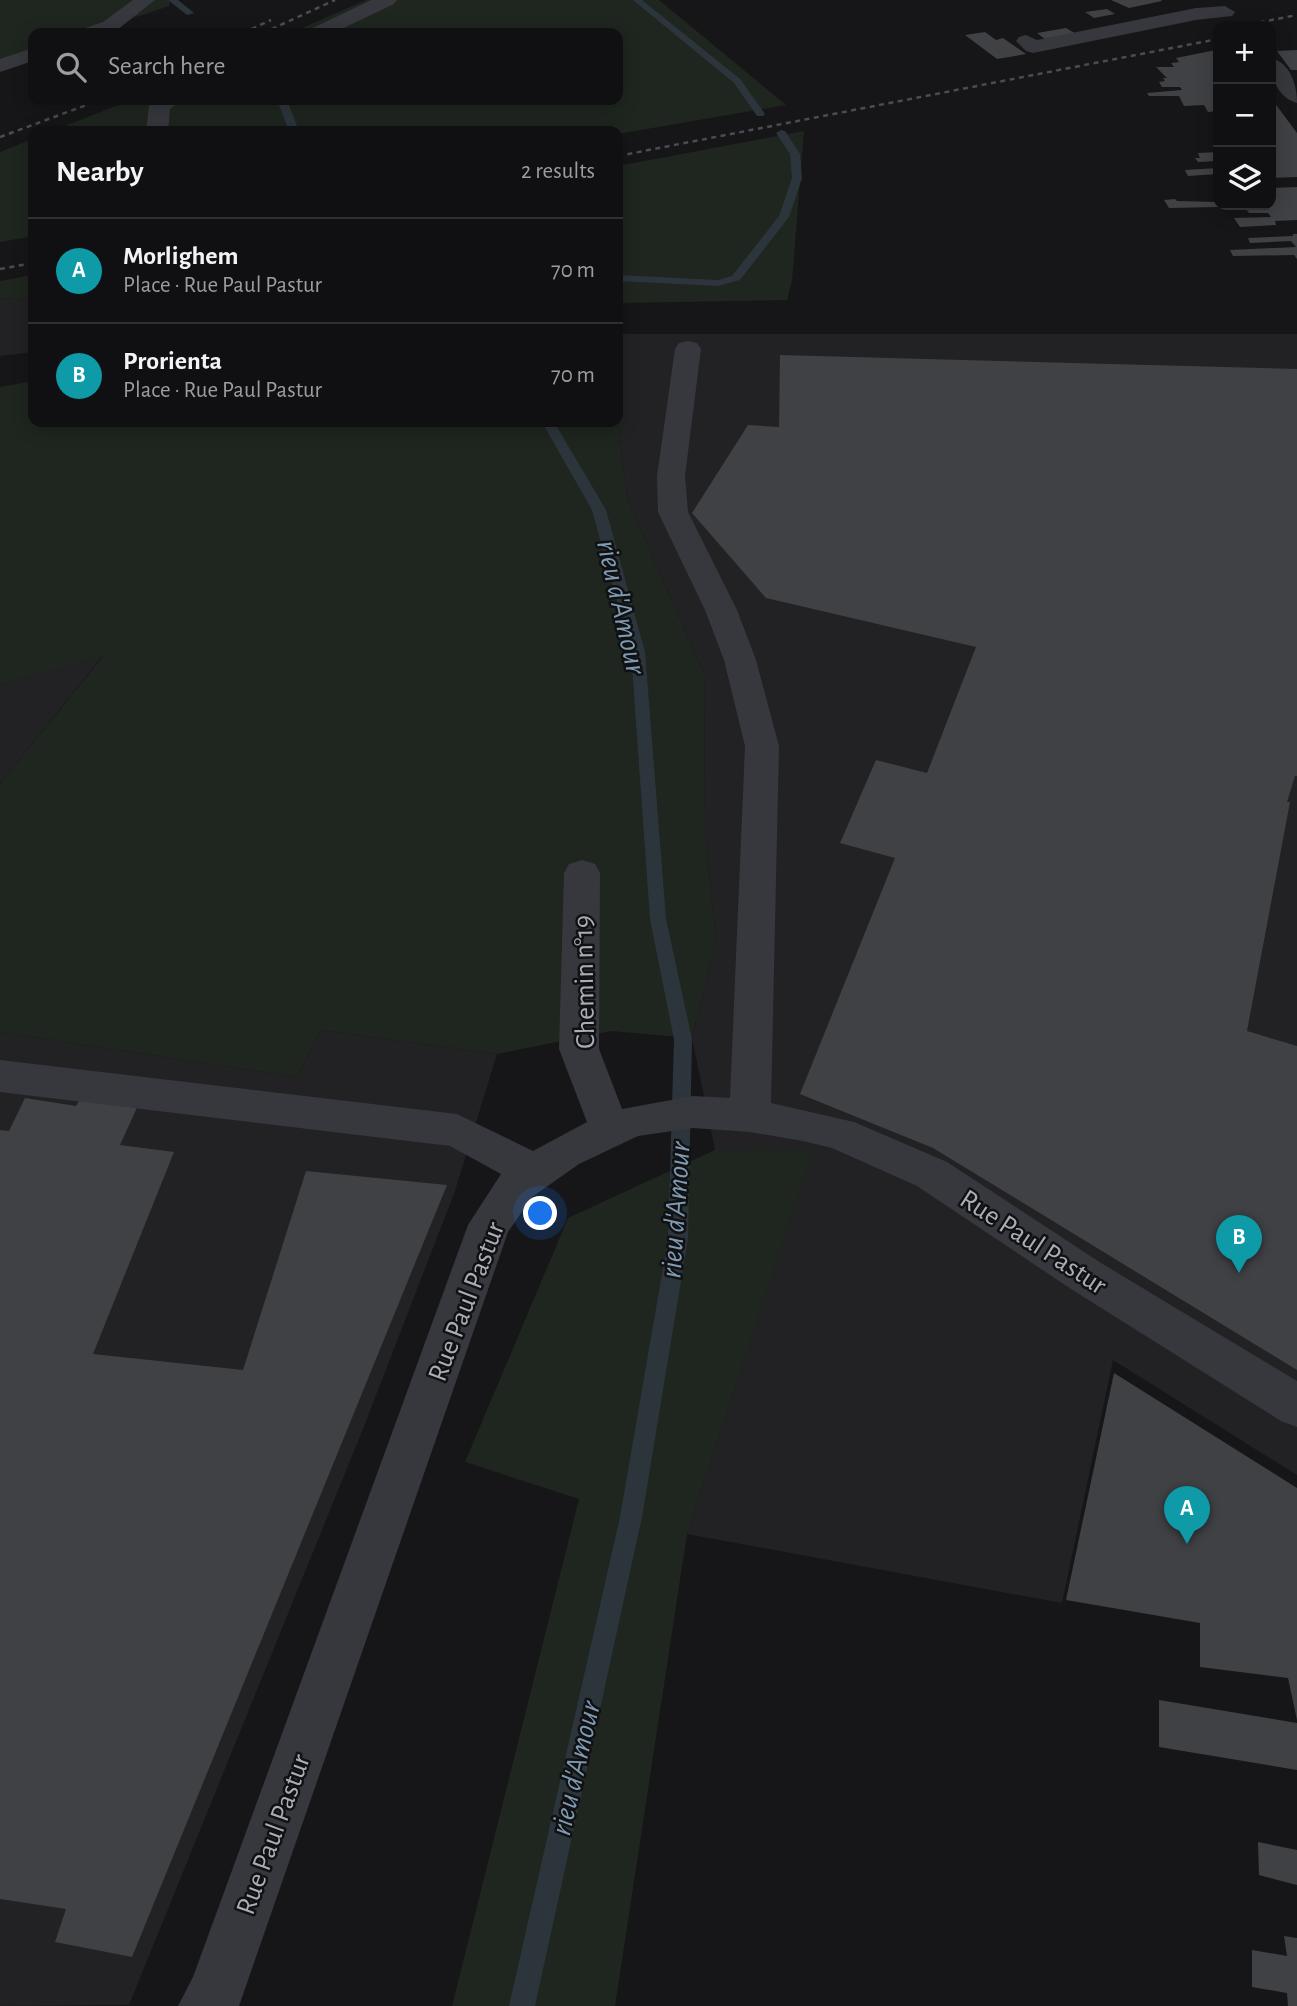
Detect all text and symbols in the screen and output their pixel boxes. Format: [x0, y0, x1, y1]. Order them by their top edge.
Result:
map controls [1213, 21, 1276, 210]
button: + [1213, 21, 1276, 84]
search box [28, 28, 623, 105]
icon: search [52, 48, 90, 86]
text: Search here [108, 53, 226, 79]
button: − [1213, 84, 1276, 147]
button: layers [1213, 147, 1276, 210]
text: Nearby [56, 157, 144, 187]
text: 2 results [521, 160, 595, 183]
text: Morlighem [123, 243, 239, 269]
text: A [72, 259, 86, 282]
text: 70 m [551, 259, 595, 282]
text: Place · Rue Paul Pastur [123, 274, 322, 297]
text: Prorienta [123, 348, 222, 374]
text: B [72, 364, 86, 387]
text: 70 m [551, 364, 595, 387]
text: Place · Rue Paul Pastur [123, 379, 322, 402]
water label: rieu d'Amour [591, 537, 651, 678]
street label: Chemin n°19 [570, 915, 600, 1049]
water label: rieu d'Amour [656, 1140, 696, 1279]
street label: Rue Paul Pastur [955, 1185, 1111, 1300]
your location [523, 1196, 557, 1230]
pin: B [1216, 1215, 1262, 1273]
street label: Rue Paul Pastur [424, 1218, 510, 1385]
pin: A [1164, 1486, 1210, 1544]
water label: rieu d'Amour [546, 1697, 606, 1838]
street label: Rue Paul Pastur [232, 1751, 316, 1919]

